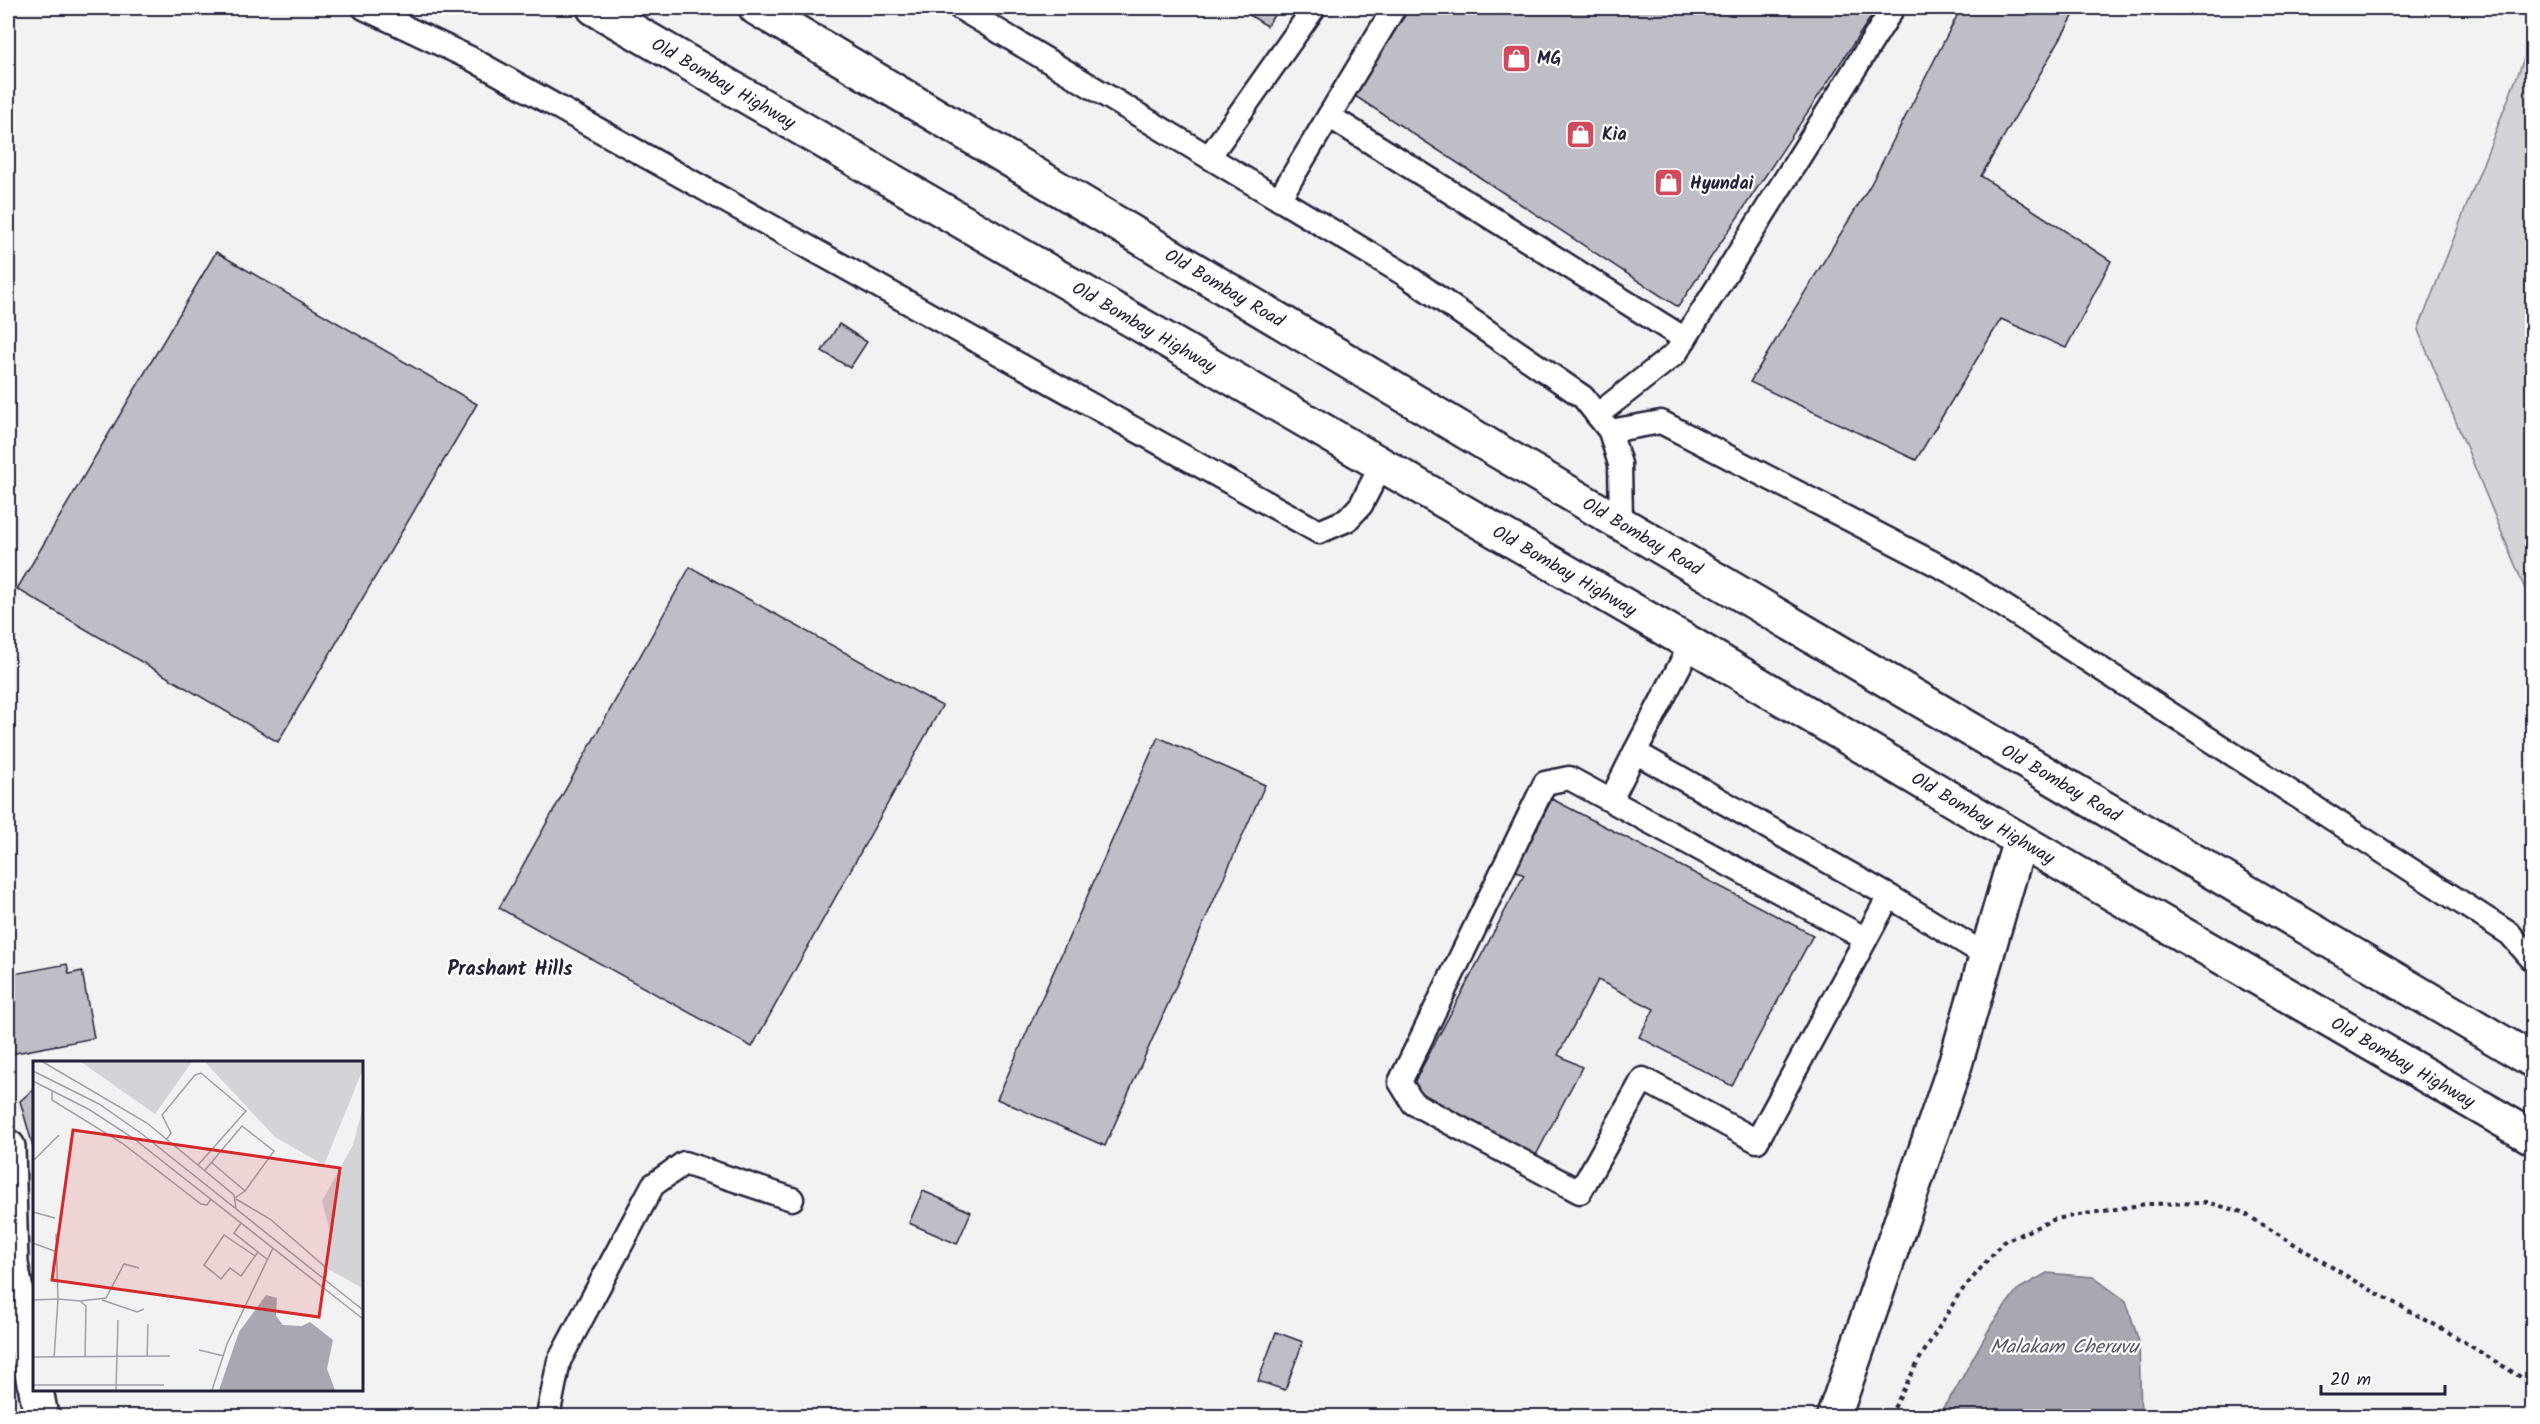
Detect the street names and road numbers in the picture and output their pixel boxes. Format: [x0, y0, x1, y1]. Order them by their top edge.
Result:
street label: Old Bombay Highway [645, 31, 801, 138]
street label: Old Bombay Road [1159, 242, 1290, 337]
street label: Old Bombay Highway [1066, 275, 1222, 382]
street label: Old Bombay Road [1576, 491, 1708, 585]
street label: Old Bombay Highway [1486, 519, 1642, 626]
street label: Old Bombay Road [1995, 737, 2127, 831]
street label: Old Bombay Highway [1905, 765, 2060, 873]
street label: Old Bombay Highway [2325, 1010, 2481, 1117]

